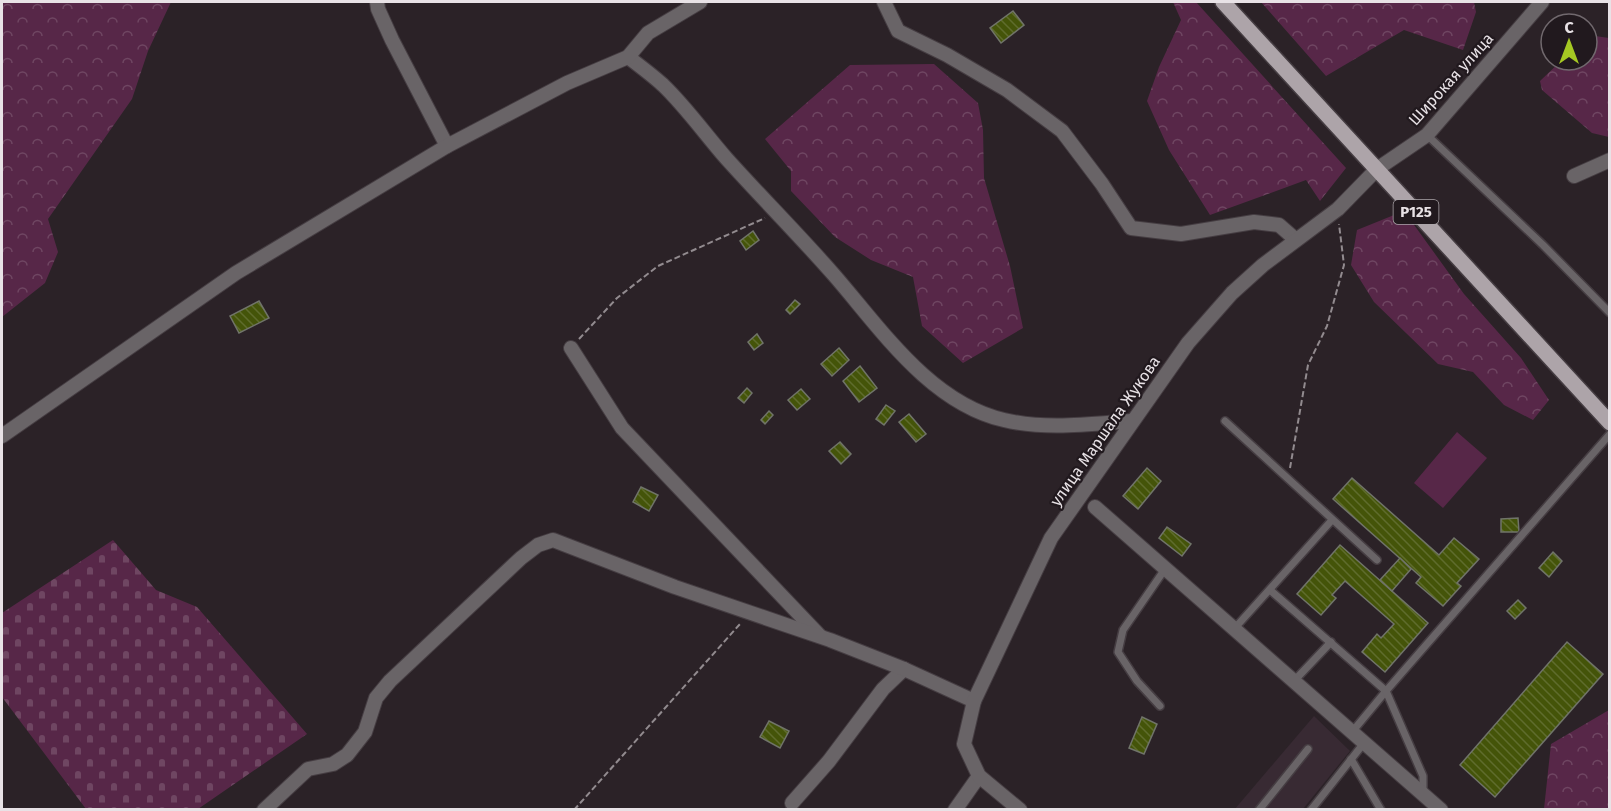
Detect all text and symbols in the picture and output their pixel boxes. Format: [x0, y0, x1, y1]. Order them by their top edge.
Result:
north arrow [1539, 12, 1599, 72]
text: С [1564, 18, 1574, 37]
street label: Широкая улица [1405, 29, 1497, 129]
road number: Р125 [1394, 200, 1438, 224]
street label: улица Маршала Жукова [1046, 352, 1164, 510]

